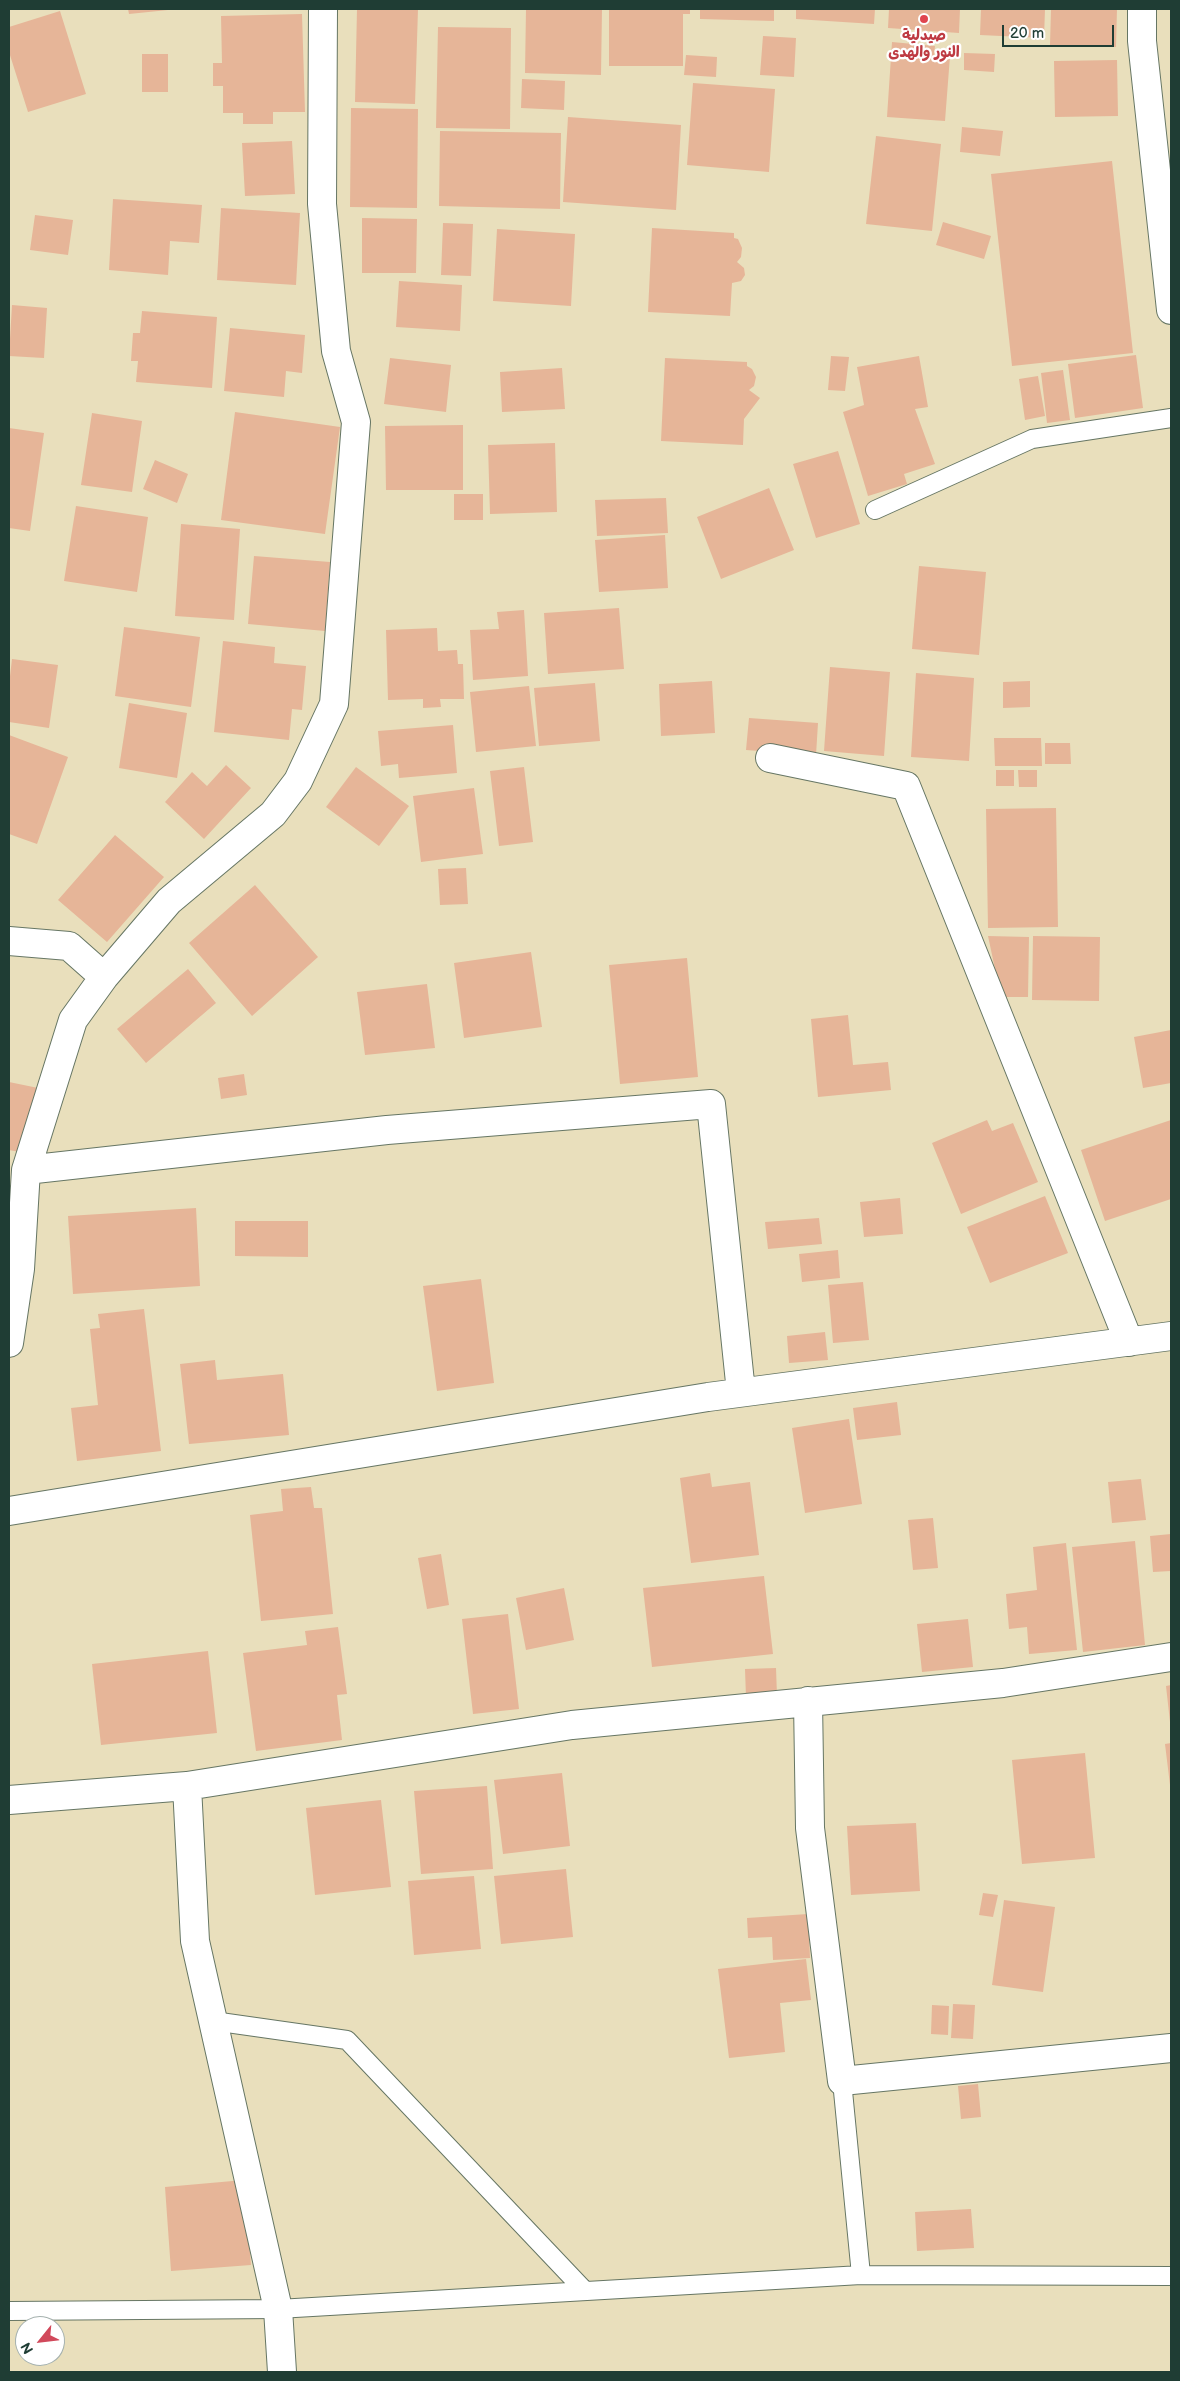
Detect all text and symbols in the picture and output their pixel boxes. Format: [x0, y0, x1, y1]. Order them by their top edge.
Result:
marker: صيدلية النور والهدى [918, 13, 930, 25]
scale bar [1005, 15, 1118, 47]
text: 20 m [1010, 24, 1044, 43]
place label: صيدلية النور والهدى [888, 27, 960, 62]
north arrow [15, 2316, 65, 2366]
text: N [17, 2339, 37, 2357]

